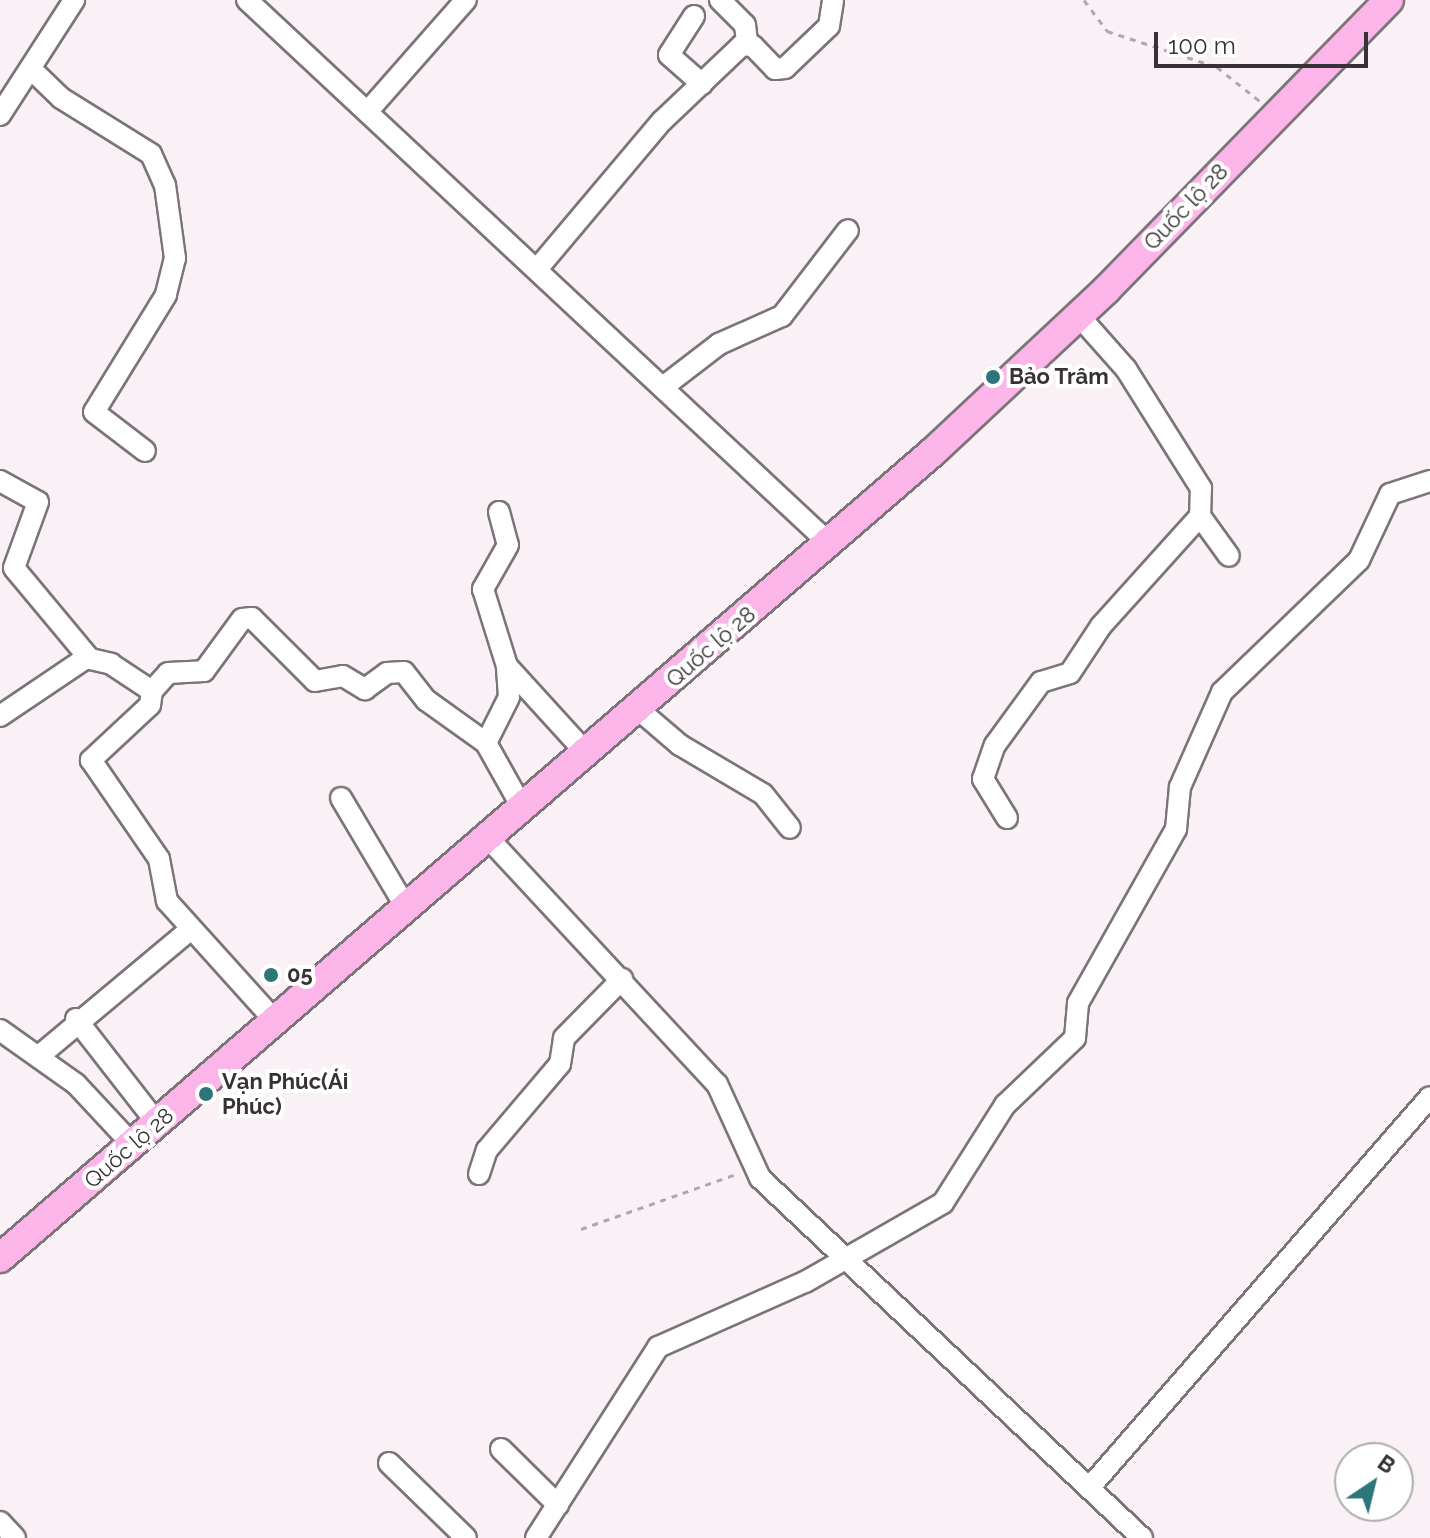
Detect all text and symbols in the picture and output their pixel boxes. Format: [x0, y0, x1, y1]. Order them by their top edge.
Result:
scale bar [1158, 16, 1372, 66]
text: 100 m [1168, 31, 1236, 60]
street label: Quốc lộ 28 [1138, 158, 1234, 256]
place label: Bảo Trâm [1009, 364, 1109, 390]
marker: Bảo Trâm [984, 368, 1002, 386]
street label: Quốc lộ 28 [661, 601, 761, 693]
place label: 05 [287, 962, 313, 988]
marker: 05 [262, 966, 280, 984]
place label: Vạn Phúc(Ái Phúc) [222, 1068, 348, 1120]
marker: Vạn Phúc(Ái Phúc) [197, 1085, 215, 1103]
street label: Quốc lộ 28 [79, 1102, 179, 1194]
north arrow [1334, 1442, 1414, 1522]
text: B [1373, 1449, 1400, 1479]

